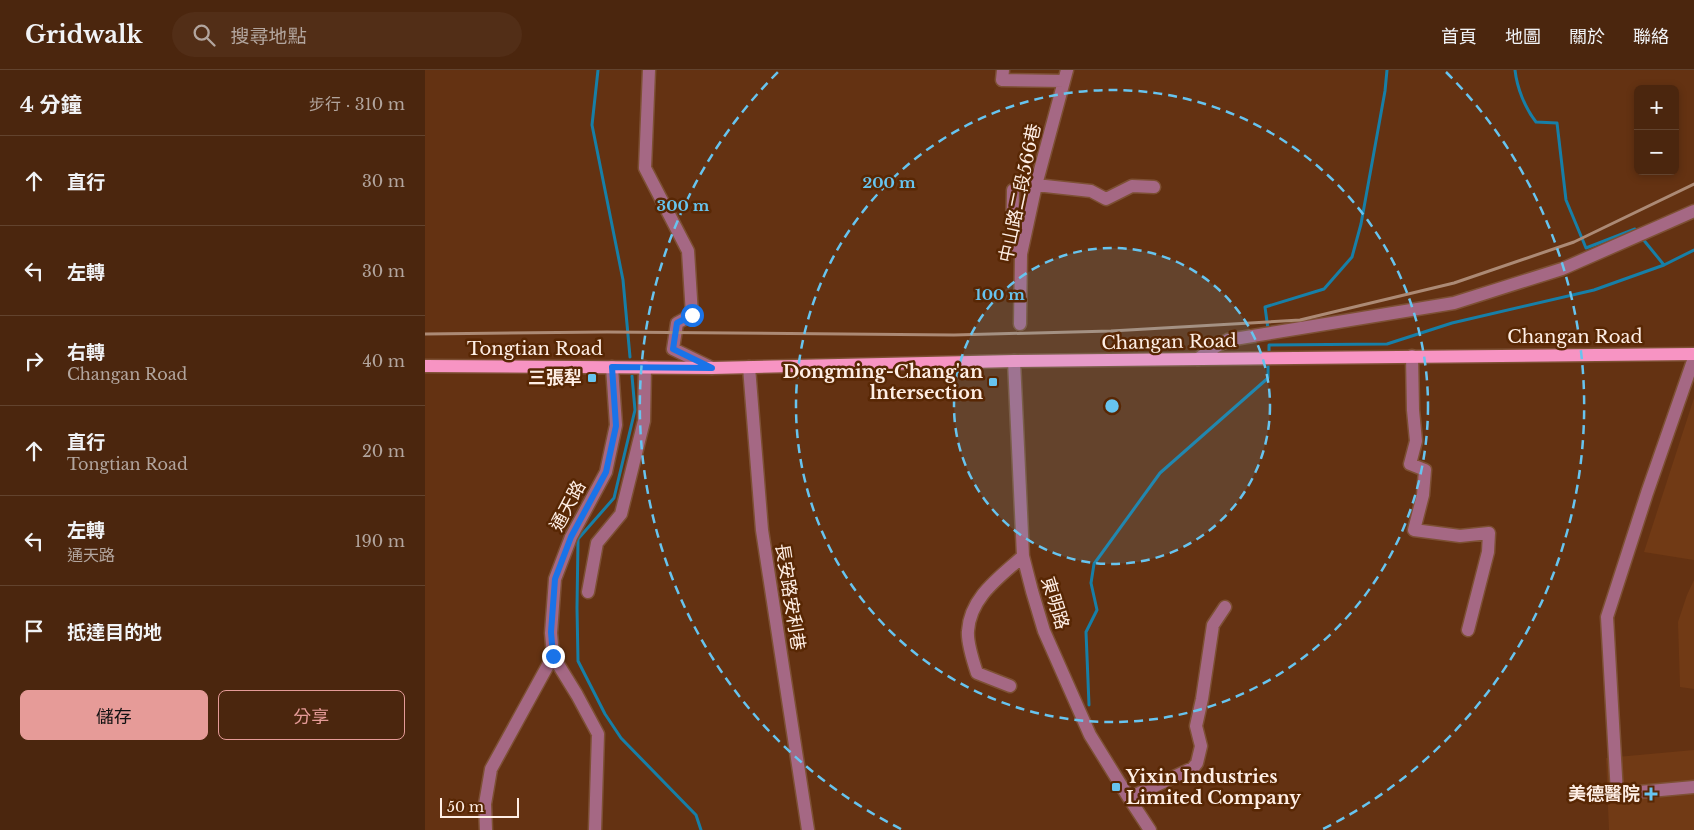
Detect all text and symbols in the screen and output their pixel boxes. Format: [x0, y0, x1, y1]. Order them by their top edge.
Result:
search box [172, 12, 522, 57]
text: Gridwalk [25, 20, 142, 49]
icon: search [190, 21, 218, 49]
text: 搜尋地點 [230, 25, 306, 48]
text: 首頁 [1441, 26, 1477, 48]
text: 地圖 [1505, 26, 1541, 48]
text: 關於 [1569, 26, 1605, 48]
text: 聯絡 [1633, 26, 1669, 48]
map controls [1634, 85, 1679, 175]
button: + [1634, 85, 1679, 130]
text: 4 分鐘 [20, 92, 82, 118]
text: 步行 · 310 m [309, 94, 405, 114]
street label: 中山路二段566巷 [995, 122, 1045, 264]
button: − [1634, 130, 1679, 175]
icon: ahead [20, 167, 48, 195]
text: 直行 [67, 171, 105, 194]
text: 30 m [362, 171, 405, 191]
text: 200 m [863, 173, 916, 192]
text: 300 m [657, 196, 710, 215]
icon: left [20, 257, 48, 285]
text: 左轉 [67, 261, 105, 284]
text: 30 m [362, 261, 405, 281]
text: 100 m [975, 285, 1025, 304]
route start [681, 304, 704, 327]
street label: Changan Road [1507, 326, 1643, 348]
street label: Changan Road [1101, 330, 1237, 354]
street label: Tongtian Road [467, 338, 603, 360]
text: 右轉 [67, 341, 105, 364]
icon: right [20, 347, 48, 375]
text: 40 m [362, 351, 405, 371]
place label: Dongming-Chang'an lntersection [783, 361, 983, 404]
text: Changan Road [67, 364, 187, 384]
place label: 三張犁 [528, 367, 582, 389]
marker: 三張犁 [586, 372, 598, 384]
marker: Dongming-Chang'an lntersection [987, 376, 999, 388]
centre of rings [1103, 397, 1121, 415]
text: 直行 [67, 431, 105, 454]
icon: ahead [20, 437, 48, 465]
text: 20 m [362, 441, 405, 461]
text: Tongtian Road [67, 454, 188, 474]
street label: 通天路 [546, 477, 590, 535]
text: 左轉 [67, 519, 105, 542]
icon: left [20, 527, 48, 555]
text: 190 m [354, 531, 405, 551]
street label: 長安路安利巷 [771, 542, 809, 652]
text: 通天路 [67, 545, 115, 565]
street label: 東明路 [1037, 574, 1073, 632]
icon: arrive [20, 617, 48, 645]
text: 抵達目的地 [67, 621, 162, 644]
route end [542, 645, 565, 668]
button: 儲存 [20, 690, 208, 740]
button: 分享 [218, 690, 405, 740]
place label: Yixin Industries Limited Company [1125, 766, 1301, 809]
marker: Yixin Industries Limited Company [1110, 781, 1122, 793]
place label: 美德醫院 [1568, 783, 1640, 805]
marker: 美德醫院 [1644, 787, 1658, 801]
scale bar [440, 795, 519, 818]
text: 50 m [447, 798, 484, 816]

